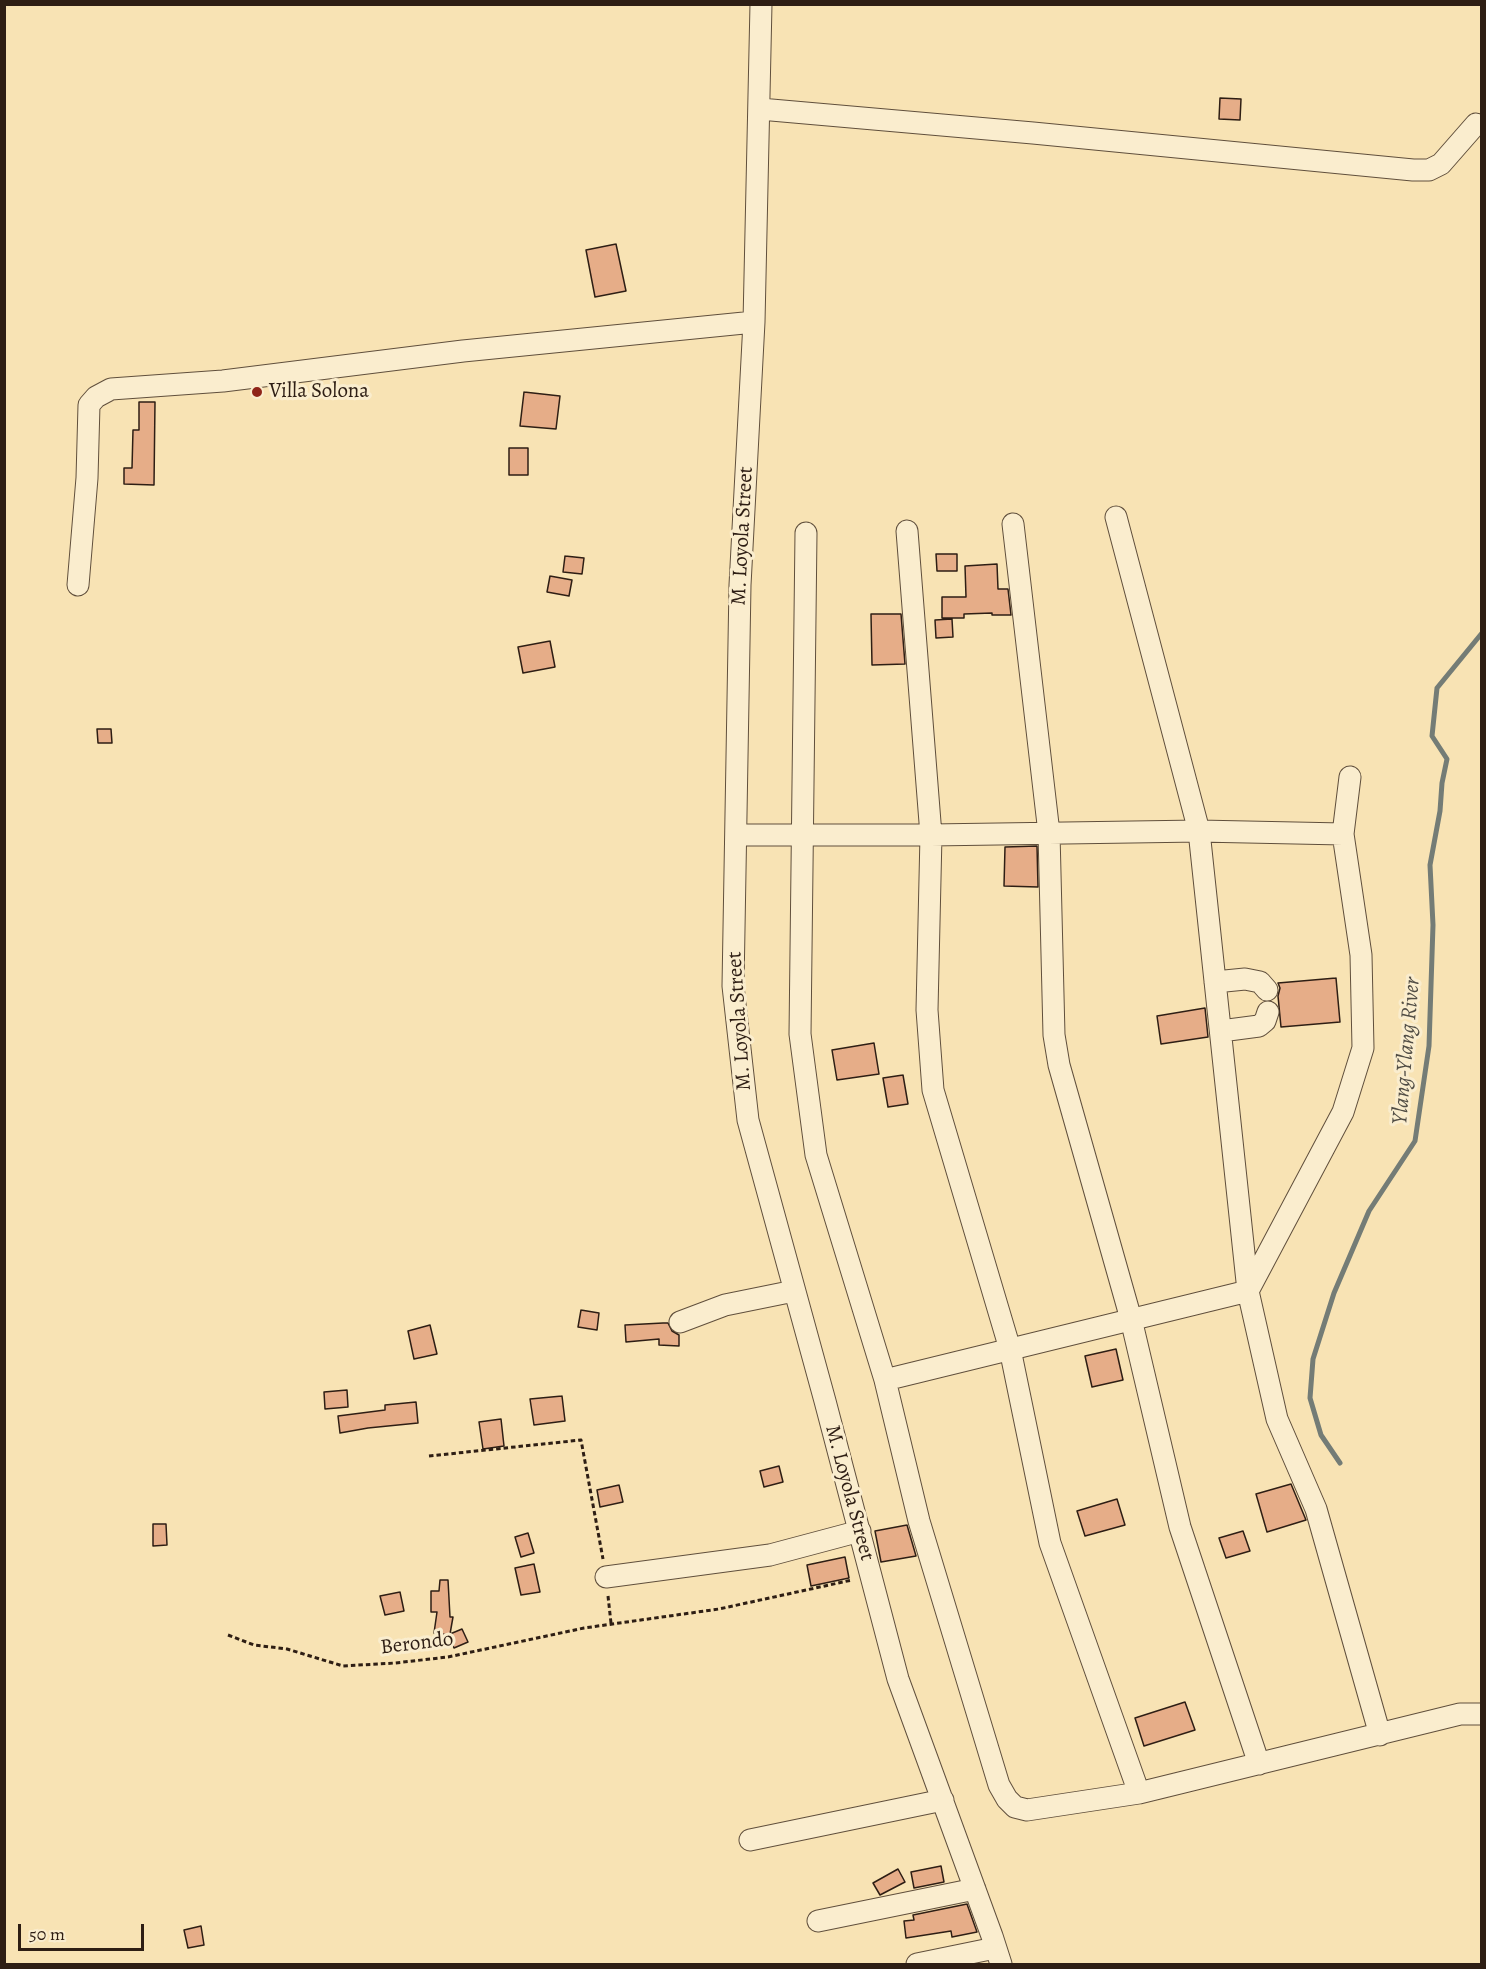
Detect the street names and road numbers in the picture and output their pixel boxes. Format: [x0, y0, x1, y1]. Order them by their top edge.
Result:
street label: M. Loyola Street [727, 466, 759, 606]
street label: M. Loyola Street [723, 951, 757, 1091]
street label: M. Loyola Street [819, 1422, 879, 1564]
street label: Berondo [379, 1627, 455, 1661]

